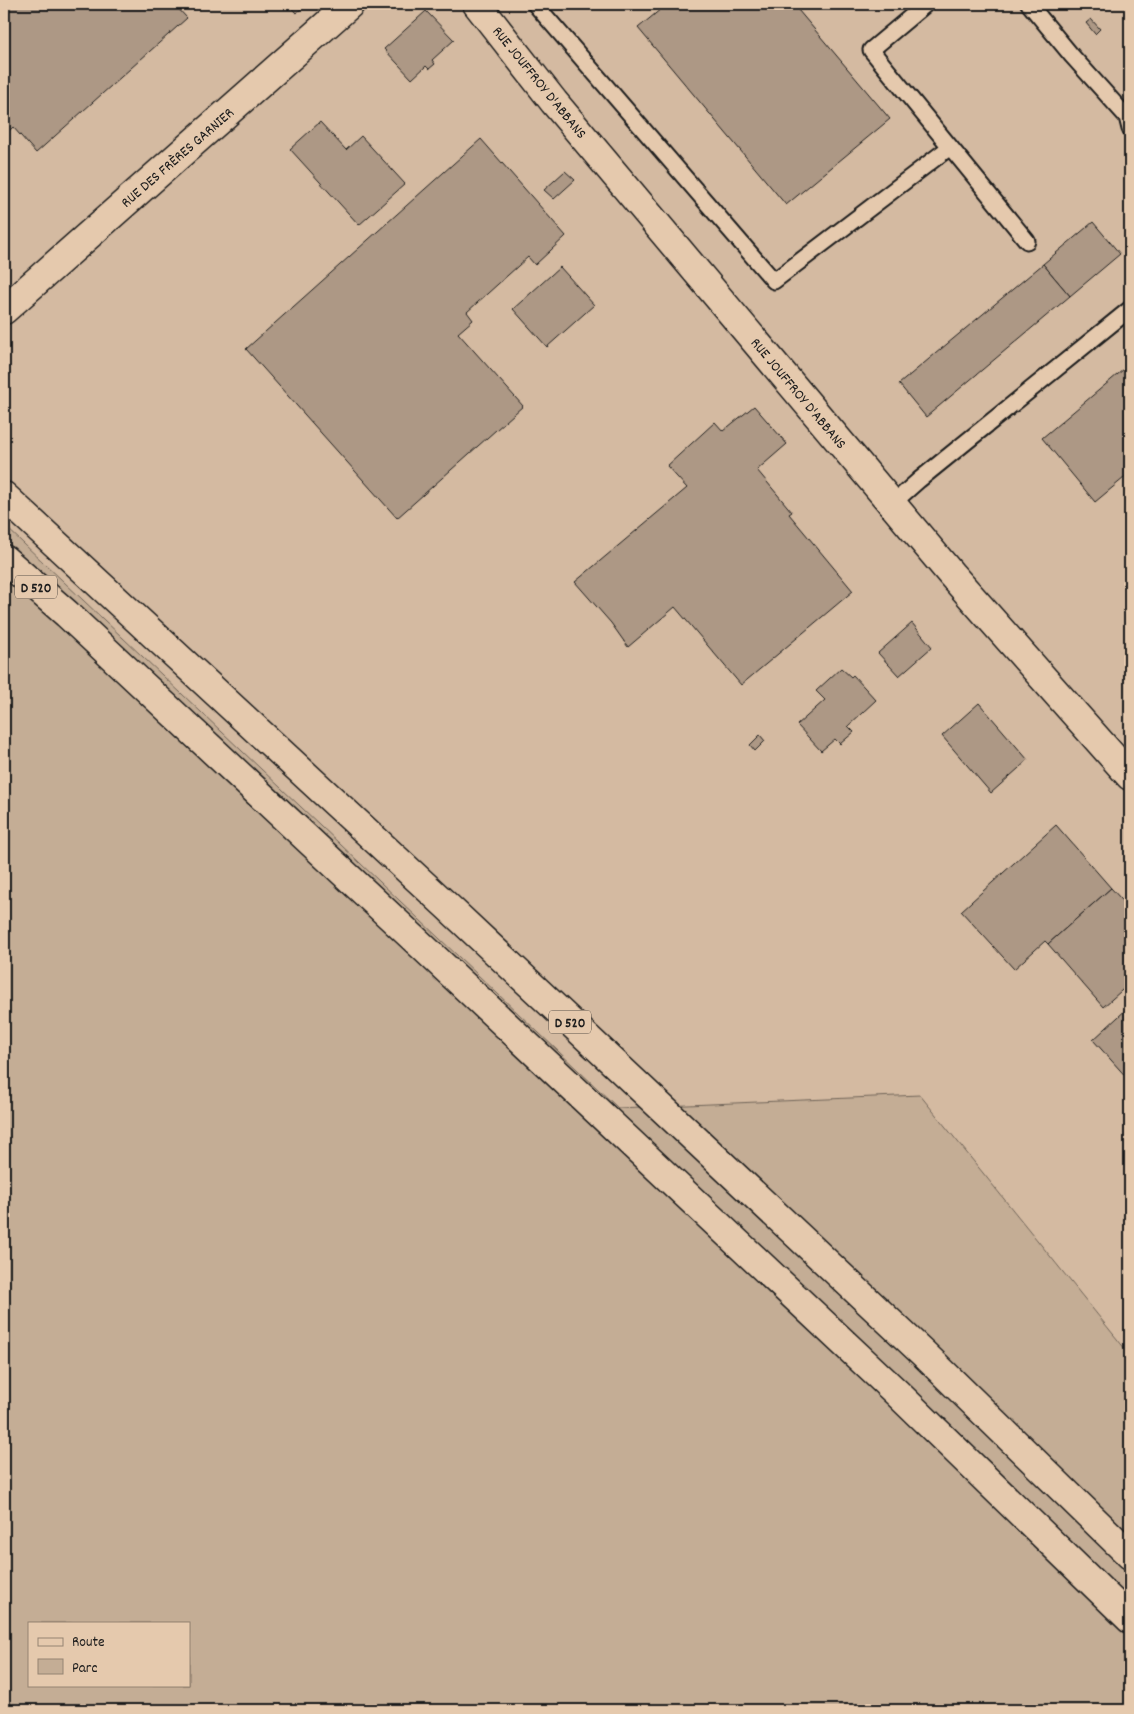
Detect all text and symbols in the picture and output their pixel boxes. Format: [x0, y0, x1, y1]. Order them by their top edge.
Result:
street label: RUE JOUFFROY D'ABBANS [486, 22, 591, 144]
street label: RUE DES FRÈRES GARNIER [117, 103, 240, 214]
street label: RUE JOUFFROY D'ABBANS [744, 334, 851, 455]
road number: D 520 [15, 576, 57, 598]
road number: D 520 [549, 1010, 591, 1034]
legend [28, 1622, 190, 1686]
text: Route [72, 1632, 105, 1654]
text: Parc [72, 1658, 97, 1680]

